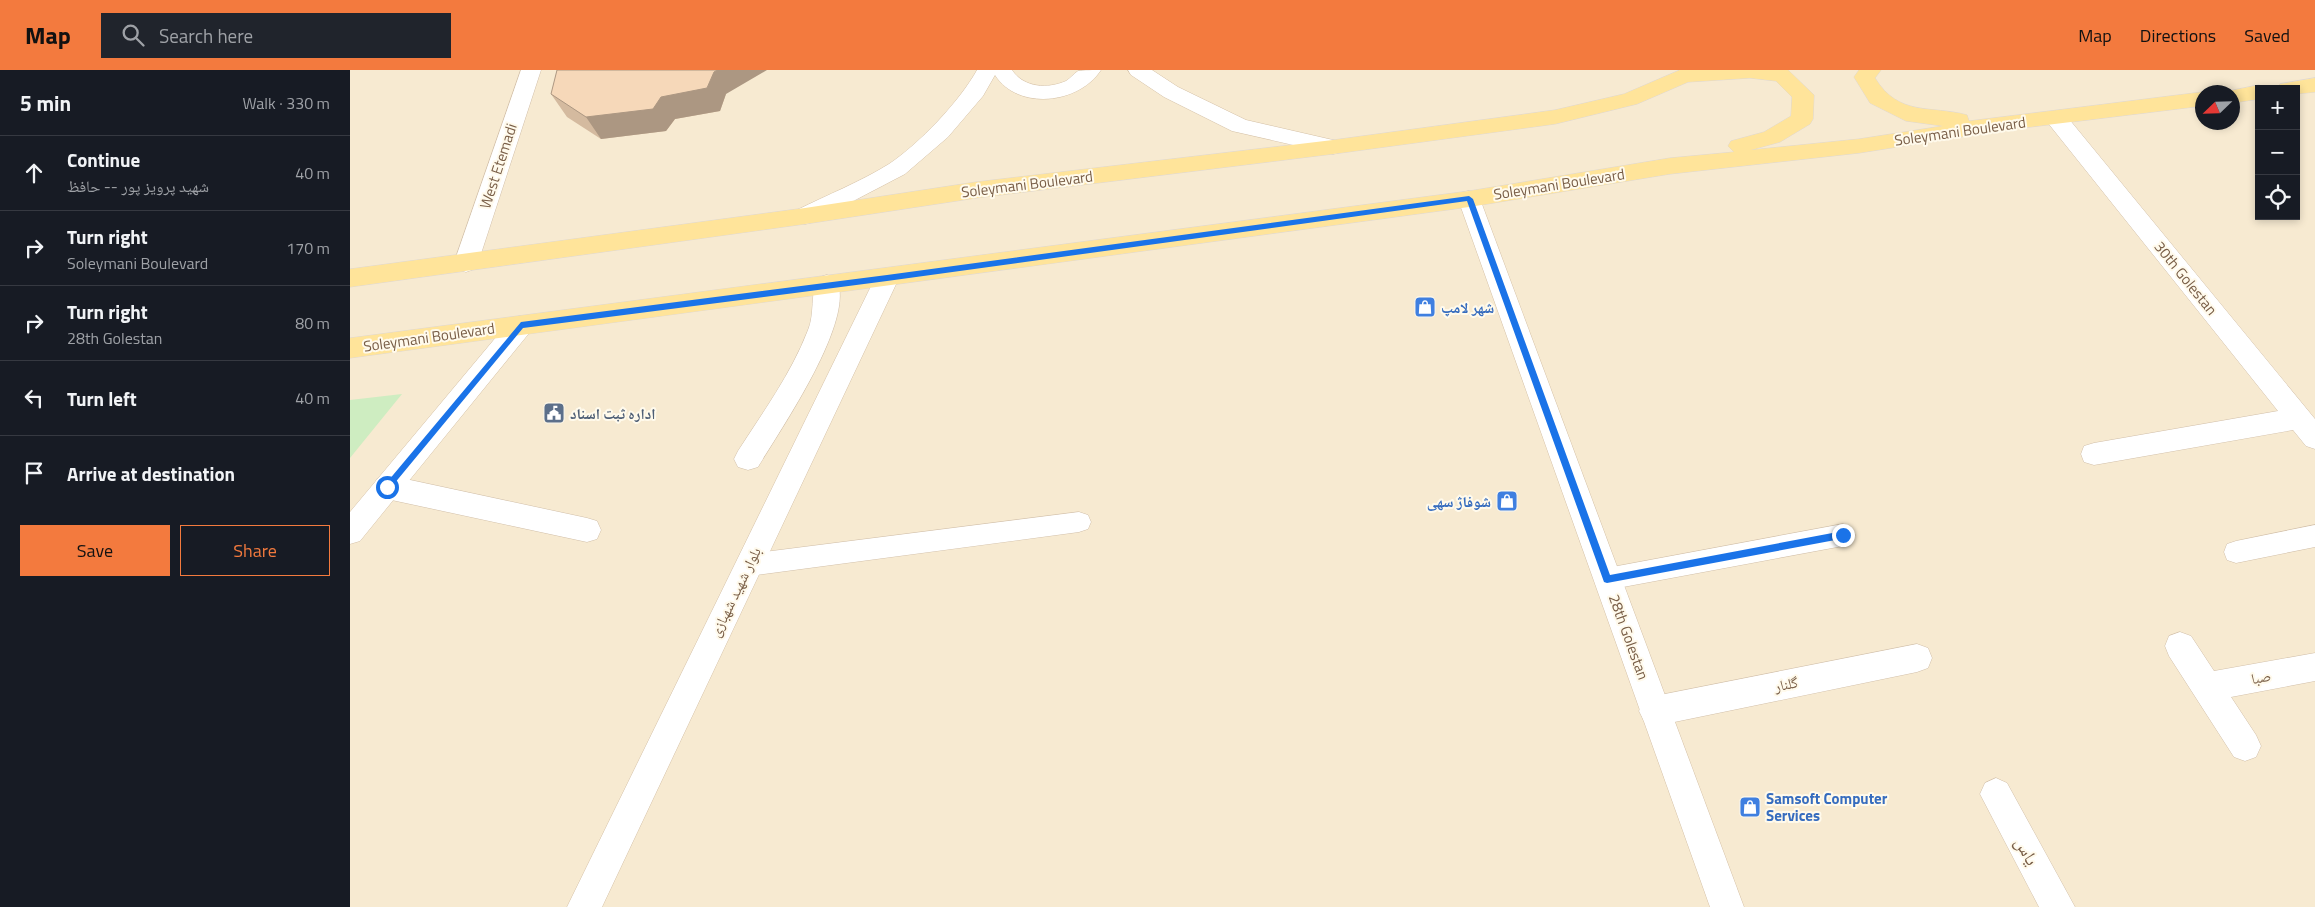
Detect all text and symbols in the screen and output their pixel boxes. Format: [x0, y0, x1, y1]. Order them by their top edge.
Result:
search box [101, 13, 451, 58]
text: Map [25, 17, 71, 53]
icon: search [119, 21, 147, 49]
text: Search here [159, 21, 253, 50]
text: Map [2078, 22, 2112, 49]
text: Directions [2140, 22, 2216, 49]
text: Saved [2244, 22, 2290, 49]
north arrow [2195, 85, 2240, 130]
map controls [2255, 85, 2300, 220]
button: + [2255, 85, 2300, 130]
text: 5 min [20, 87, 71, 119]
text: Walk · 330 m [242, 91, 330, 115]
street label: Soleymani Boulevard [1893, 110, 2027, 152]
street label: West Etemadi [473, 120, 523, 212]
button: − [2255, 130, 2300, 175]
text: Continue [67, 145, 140, 174]
icon: ahead [20, 159, 48, 187]
text: 40 m [295, 161, 330, 185]
street label: Soleymani Boulevard [1492, 162, 1626, 206]
street label: Soleymani Boulevard [960, 165, 1094, 203]
text: شهید پرویز پور -- حافظ [67, 174, 209, 198]
button: locate [2255, 175, 2300, 220]
text: Turn right [67, 222, 148, 251]
icon: right [20, 234, 48, 262]
text: 170 m [286, 236, 330, 260]
street label: 30th Golestan [2149, 236, 2223, 320]
text: Soleymani Boulevard [67, 251, 208, 275]
shop icon: شهر لامپ [1413, 295, 1437, 319]
place label: شهر لامپ [1441, 296, 1494, 319]
text: Turn right [67, 297, 148, 326]
icon: right [20, 309, 48, 337]
text: 80 m [295, 311, 330, 335]
street label: Soleymani Boulevard [362, 316, 496, 358]
text: 28th Golestan [67, 326, 162, 350]
icon: left [20, 384, 48, 412]
text: Turn left [67, 384, 137, 413]
text: 40 m [295, 386, 330, 410]
public building icon: اداره ثبت اسناد [542, 401, 566, 425]
place label: اداره ثبت اسناد [570, 402, 655, 425]
icon: arrive [20, 459, 48, 487]
text: Arrive at destination [67, 459, 235, 488]
route start [376, 476, 399, 499]
shop icon: شوفاژ سهی [1495, 489, 1519, 513]
place label: شوفاژ سهی [1427, 490, 1491, 513]
route end [1832, 524, 1855, 547]
button: Save [20, 525, 170, 576]
button: Share [180, 525, 330, 576]
street label: بلوار شهید شهبازی [703, 543, 767, 641]
street label: 28th Golestan [1603, 591, 1655, 683]
street label: صبا [2249, 664, 2273, 690]
street label: گلنار [1771, 670, 1800, 698]
place label: Samsoft Computer Services [1766, 787, 1888, 827]
shop icon: Samsoft Computer Services [1738, 795, 1762, 819]
street label: یاس [2008, 832, 2046, 870]

